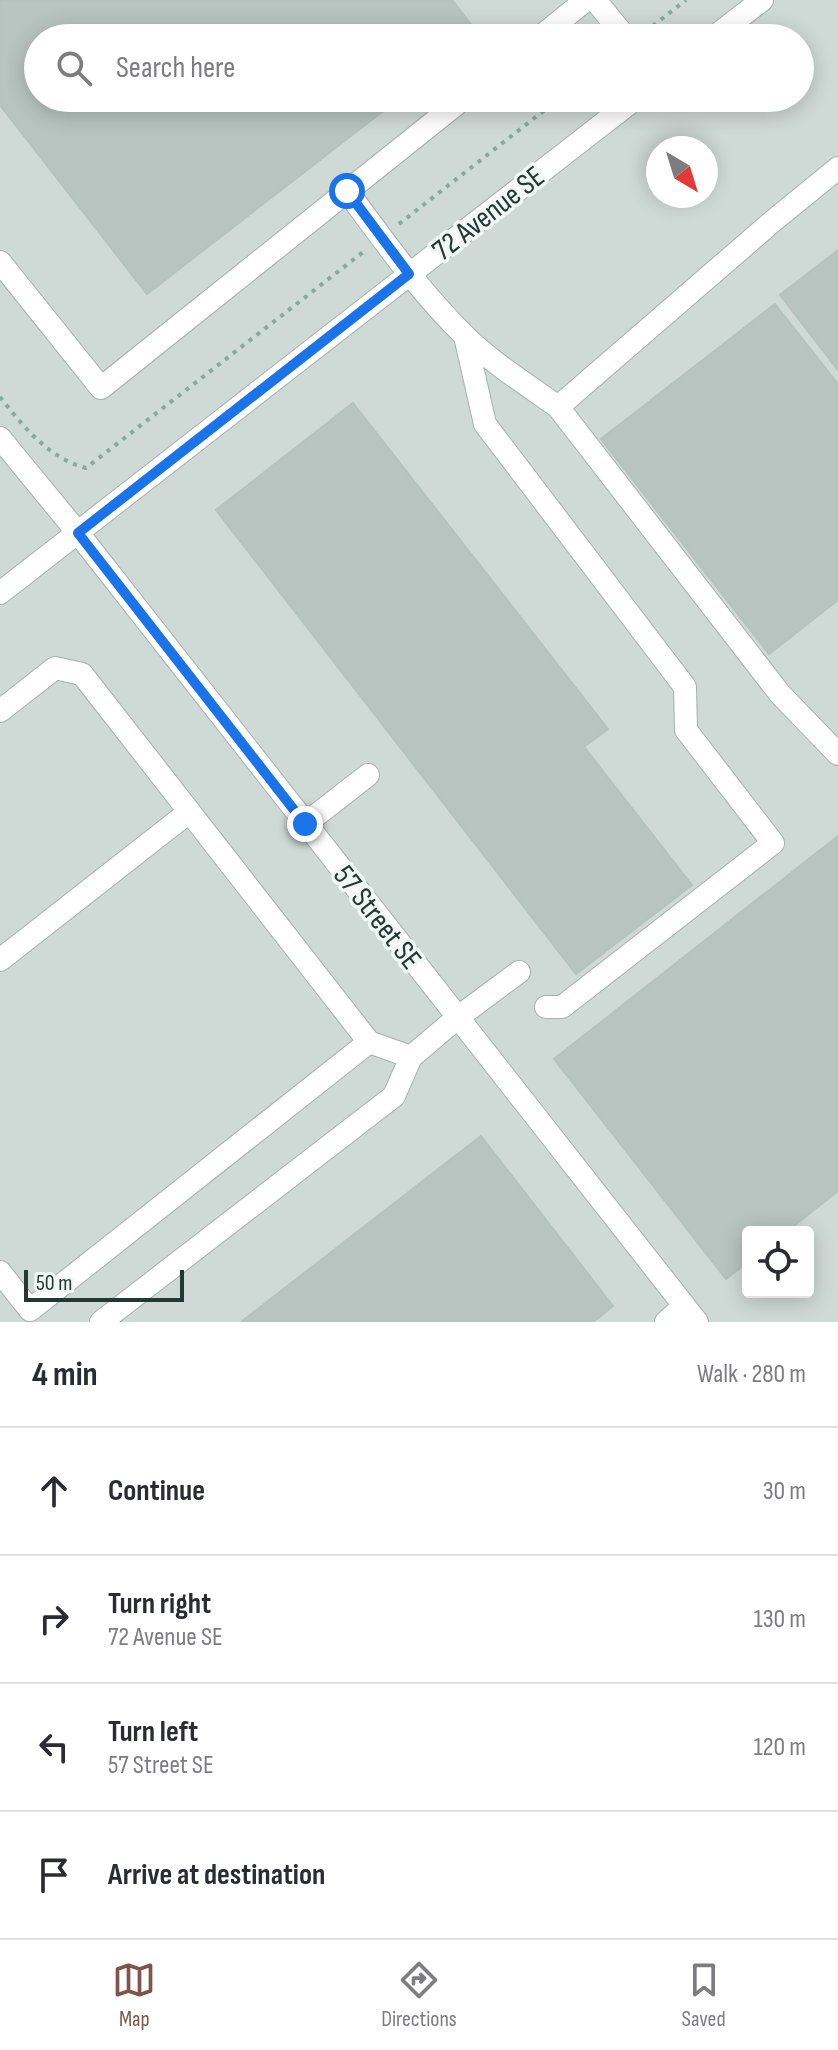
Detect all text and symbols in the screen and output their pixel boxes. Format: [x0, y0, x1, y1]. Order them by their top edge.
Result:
search box [24, 24, 814, 112]
icon: search [52, 46, 96, 90]
text: Search here [116, 50, 235, 86]
north arrow [646, 136, 718, 208]
street label: 72 Avenue SE [425, 159, 552, 269]
route start [329, 173, 365, 209]
route end [287, 806, 323, 842]
street label: 57 Street SE [325, 858, 429, 977]
map controls [742, 1226, 814, 1298]
button: locate [742, 1226, 814, 1298]
scale bar [24, 1266, 184, 1302]
text: 50 m [36, 1270, 72, 1297]
text: 4 min [32, 1354, 98, 1395]
text: Walk · 280 m [697, 1359, 806, 1390]
icon: ahead [32, 1469, 76, 1513]
text: Continue [108, 1473, 205, 1509]
text: 30 m [763, 1476, 806, 1507]
text: Turn right [108, 1586, 211, 1622]
icon: right [32, 1597, 76, 1641]
text: 130 m [754, 1604, 806, 1635]
text: 72 Avenue SE [108, 1622, 223, 1653]
text: Turn left [108, 1714, 198, 1750]
icon: left [32, 1725, 76, 1769]
text: 120 m [753, 1732, 806, 1763]
text: 57 Street SE [108, 1750, 214, 1781]
icon: arrive [32, 1853, 76, 1897]
text: Arrive at destination [108, 1857, 325, 1893]
tab: Map [112, 1958, 156, 2033]
tab: Directions [381, 1958, 457, 2033]
tab: Saved [682, 1958, 726, 2033]

